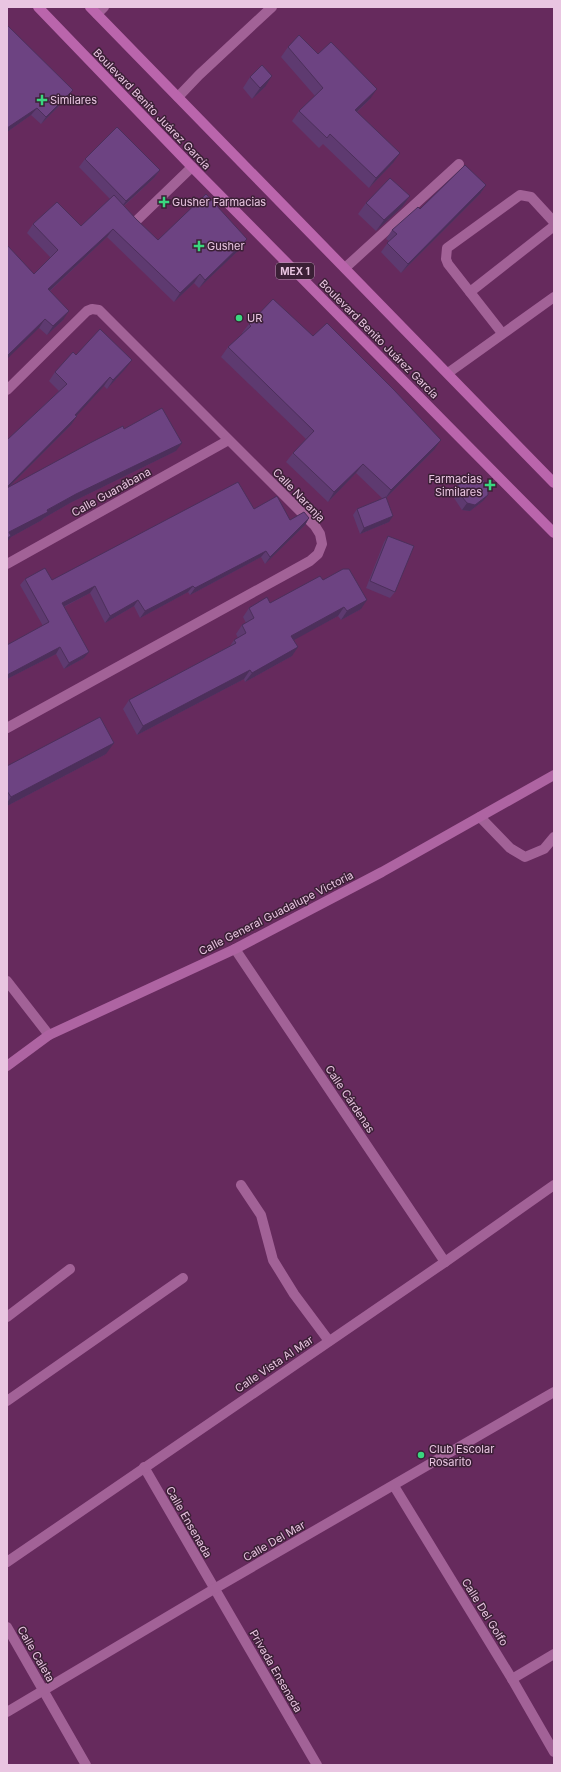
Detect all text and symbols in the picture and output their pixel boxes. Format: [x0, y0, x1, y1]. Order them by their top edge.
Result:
street label: Boulevard Benito Juárez García [90, 46, 214, 172]
place label: Similares [50, 93, 97, 107]
marker: Similares [37, 95, 47, 105]
place label: Gusher Farmacias [172, 195, 266, 209]
marker: Gusher Farmacias [159, 197, 169, 207]
place label: Gusher [207, 239, 245, 253]
marker: Gusher [194, 241, 204, 251]
road number: MEX 1 [276, 263, 314, 279]
street label: Boulevard Benito Juárez García [316, 276, 442, 402]
place label: UR [247, 311, 262, 325]
marker: UR [234, 313, 244, 323]
street label: Calle Guanábana [69, 464, 153, 520]
street label: Calle Naranja [270, 465, 328, 525]
place label: Farmacias Similares [429, 472, 482, 499]
marker: Farmacias Similares [485, 480, 495, 490]
street label: Calle General Guadalupe Victoria [196, 868, 356, 958]
street label: Calle Cárdenas [322, 1062, 378, 1136]
street label: Calle Vista Al Mar [232, 1333, 316, 1395]
place label: Club Escolar Rosarito [429, 1442, 494, 1469]
marker: Club Escolar Rosarito [416, 1450, 426, 1460]
street label: Calle Ensenada [163, 1484, 215, 1560]
street label: Calle Del Mar [240, 1518, 308, 1564]
street label: Calle Del Golfo [459, 1576, 512, 1649]
street label: Calle Caleta [14, 1624, 58, 1684]
street label: Privada Ensenada [247, 1627, 305, 1715]

